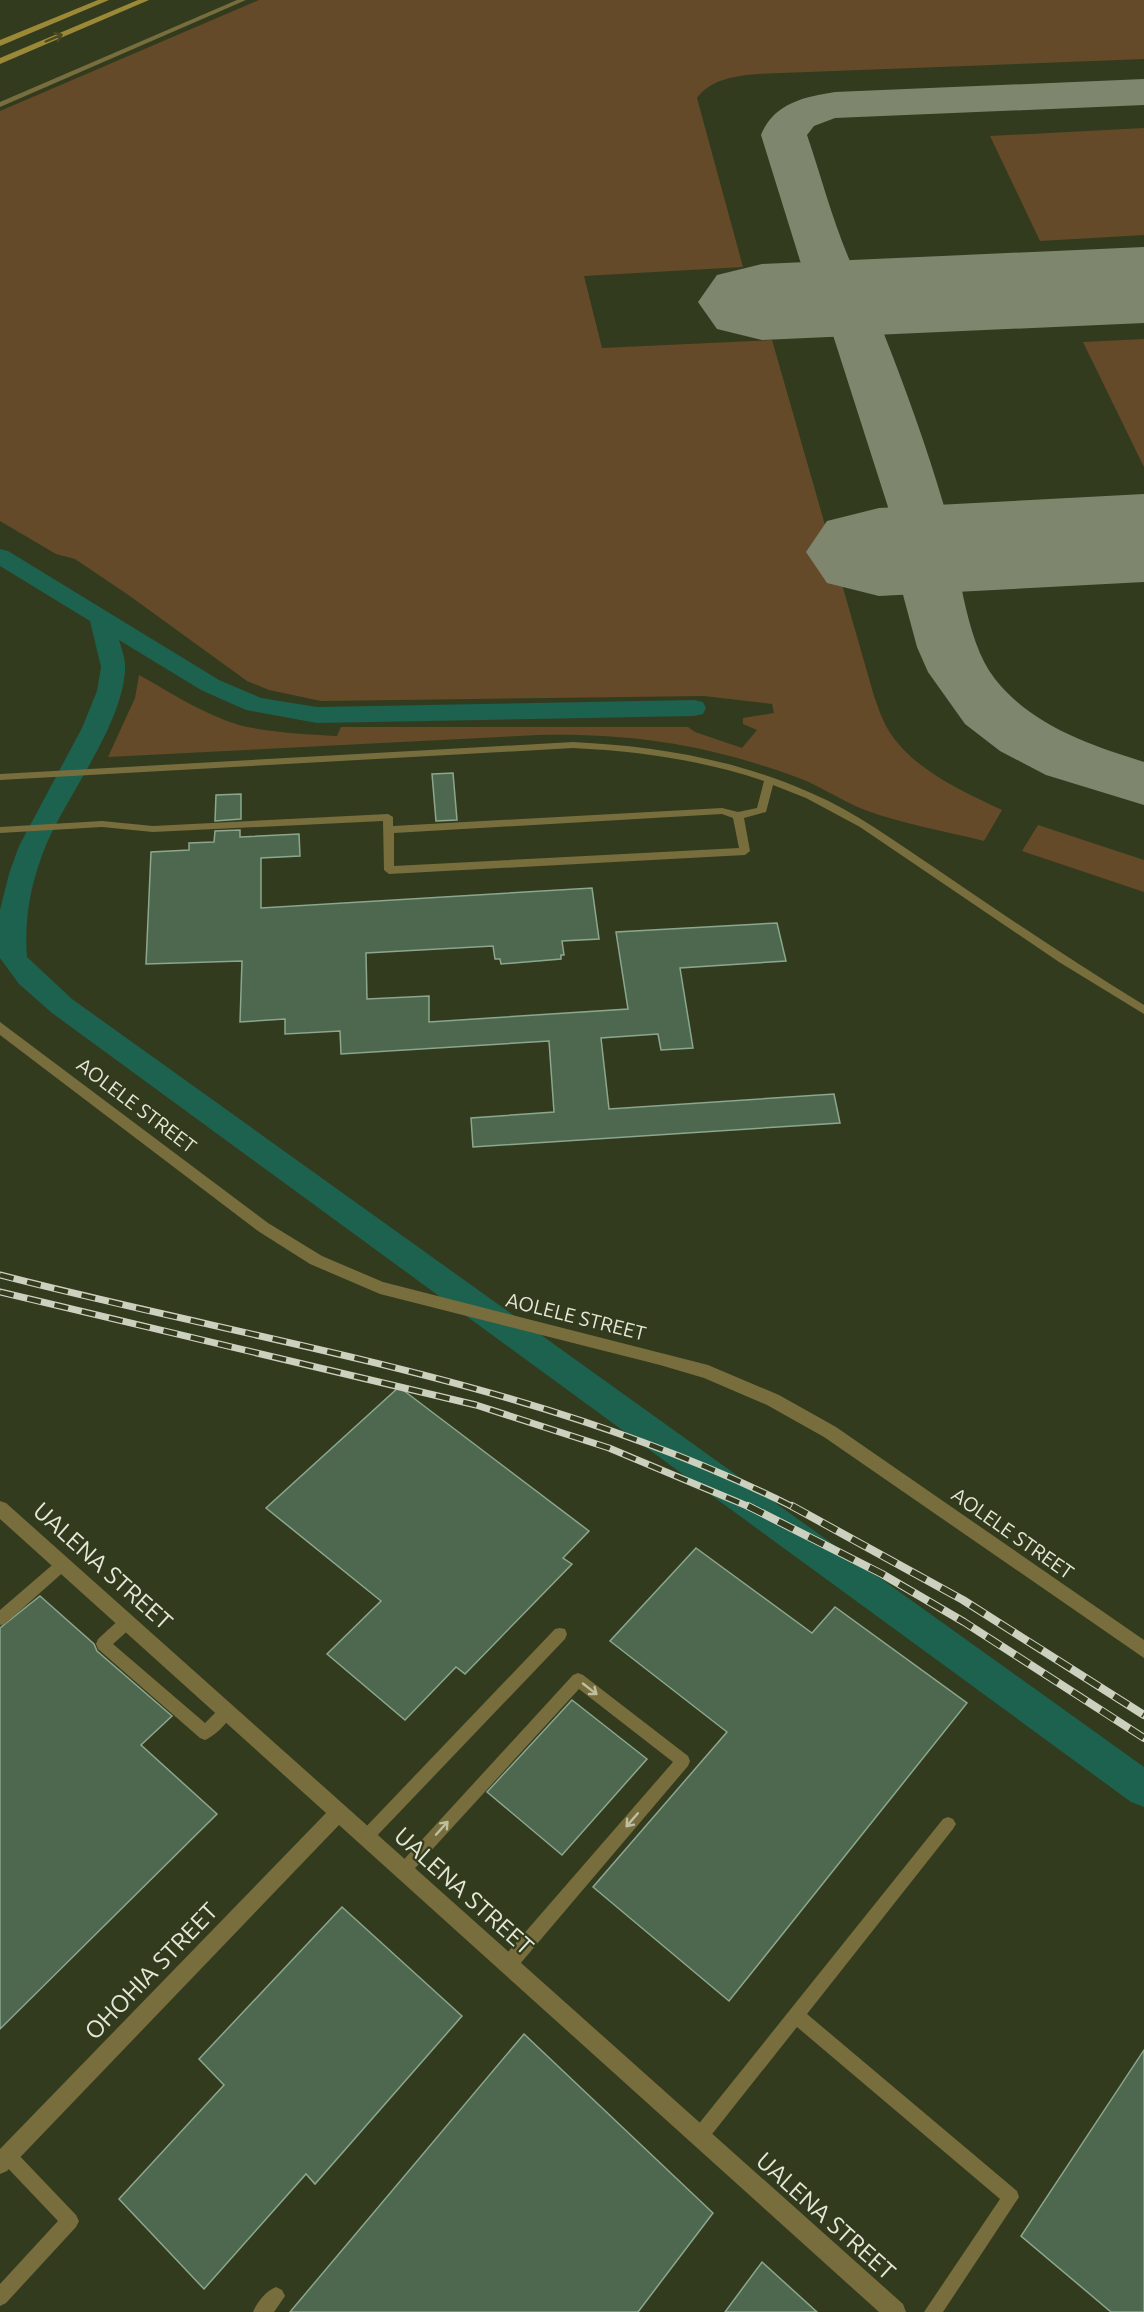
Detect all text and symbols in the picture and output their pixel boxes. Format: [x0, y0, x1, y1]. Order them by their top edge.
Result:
one-way arrow [44, 32, 63, 43]
street label: AOLELE STREET [73, 1053, 201, 1157]
street label: AOLELE STREET [504, 1288, 648, 1344]
street label: AOLELE STREET [948, 1482, 1078, 1584]
street label: UALENA STREET [28, 1497, 178, 1635]
one-way arrow [581, 1683, 597, 1695]
one-way arrow [626, 1812, 639, 1828]
one-way arrow [435, 1821, 449, 1836]
street label: UALENA STREET [389, 1822, 539, 1960]
street label: OHOHIA STREET [79, 1897, 223, 2045]
street label: UALENA STREET [751, 2147, 901, 2285]

